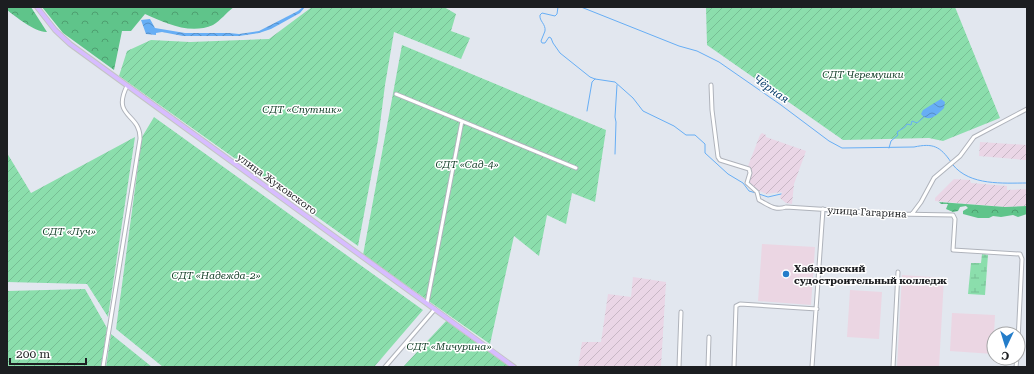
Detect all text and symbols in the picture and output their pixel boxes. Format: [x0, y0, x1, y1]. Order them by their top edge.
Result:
park label: СДТ Черемушки [822, 69, 904, 80]
water label: Чёрная [751, 72, 792, 106]
park label: СДТ «Спутник» [262, 104, 342, 115]
street label: улица Жуковского [235, 151, 319, 217]
park label: СДТ «Сад-4» [435, 159, 499, 170]
street label: улица Гагарина [827, 204, 907, 220]
park label: СДТ «Луч» [42, 226, 96, 237]
place label: Хабаровский судостроительный колледж [794, 263, 948, 286]
marker: Хабаровский судостроительный колледж [781, 269, 791, 279]
park label: СДТ «Надежда-2» [172, 270, 261, 281]
north arrow [986, 326, 1026, 366]
scale bar [10, 340, 86, 366]
park label: СДТ «Мичурина» [407, 341, 491, 352]
text: 200 m [16, 347, 50, 361]
text: С [1001, 349, 1010, 362]

